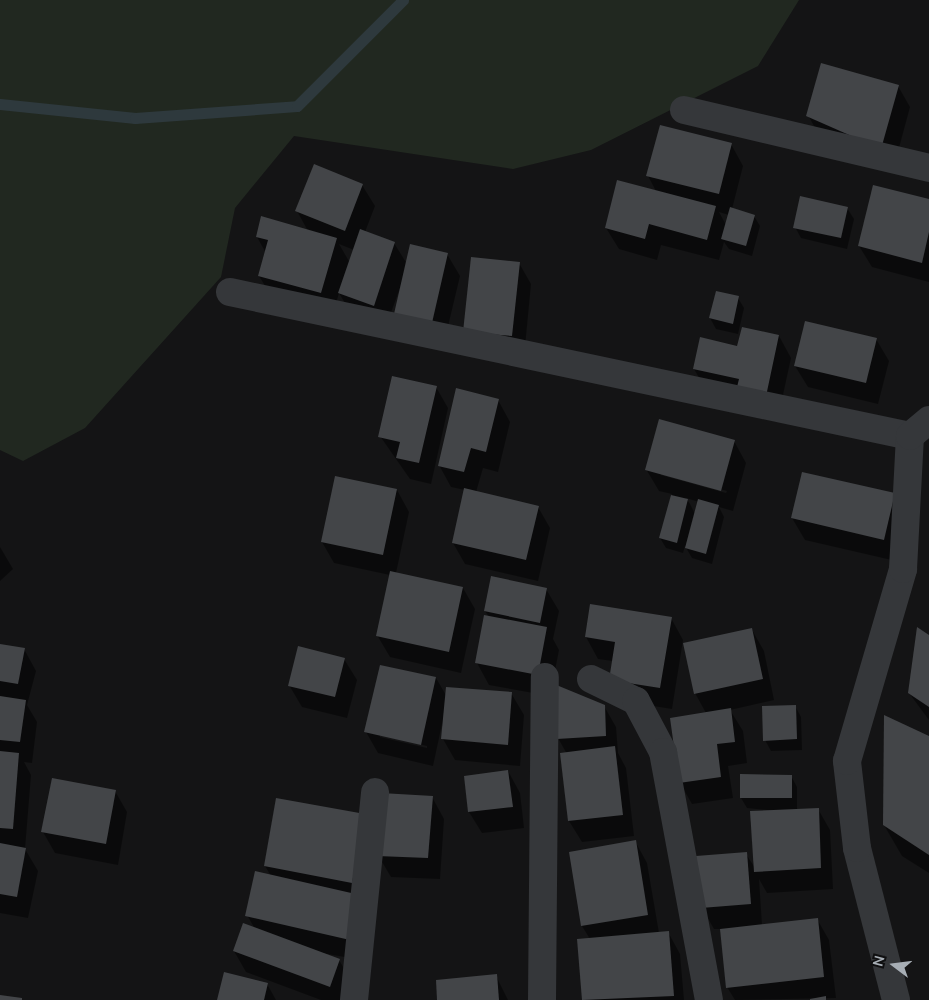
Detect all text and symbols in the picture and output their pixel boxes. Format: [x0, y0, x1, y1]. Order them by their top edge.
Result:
north arrow [869, 940, 919, 990]
text: N [868, 953, 890, 969]

